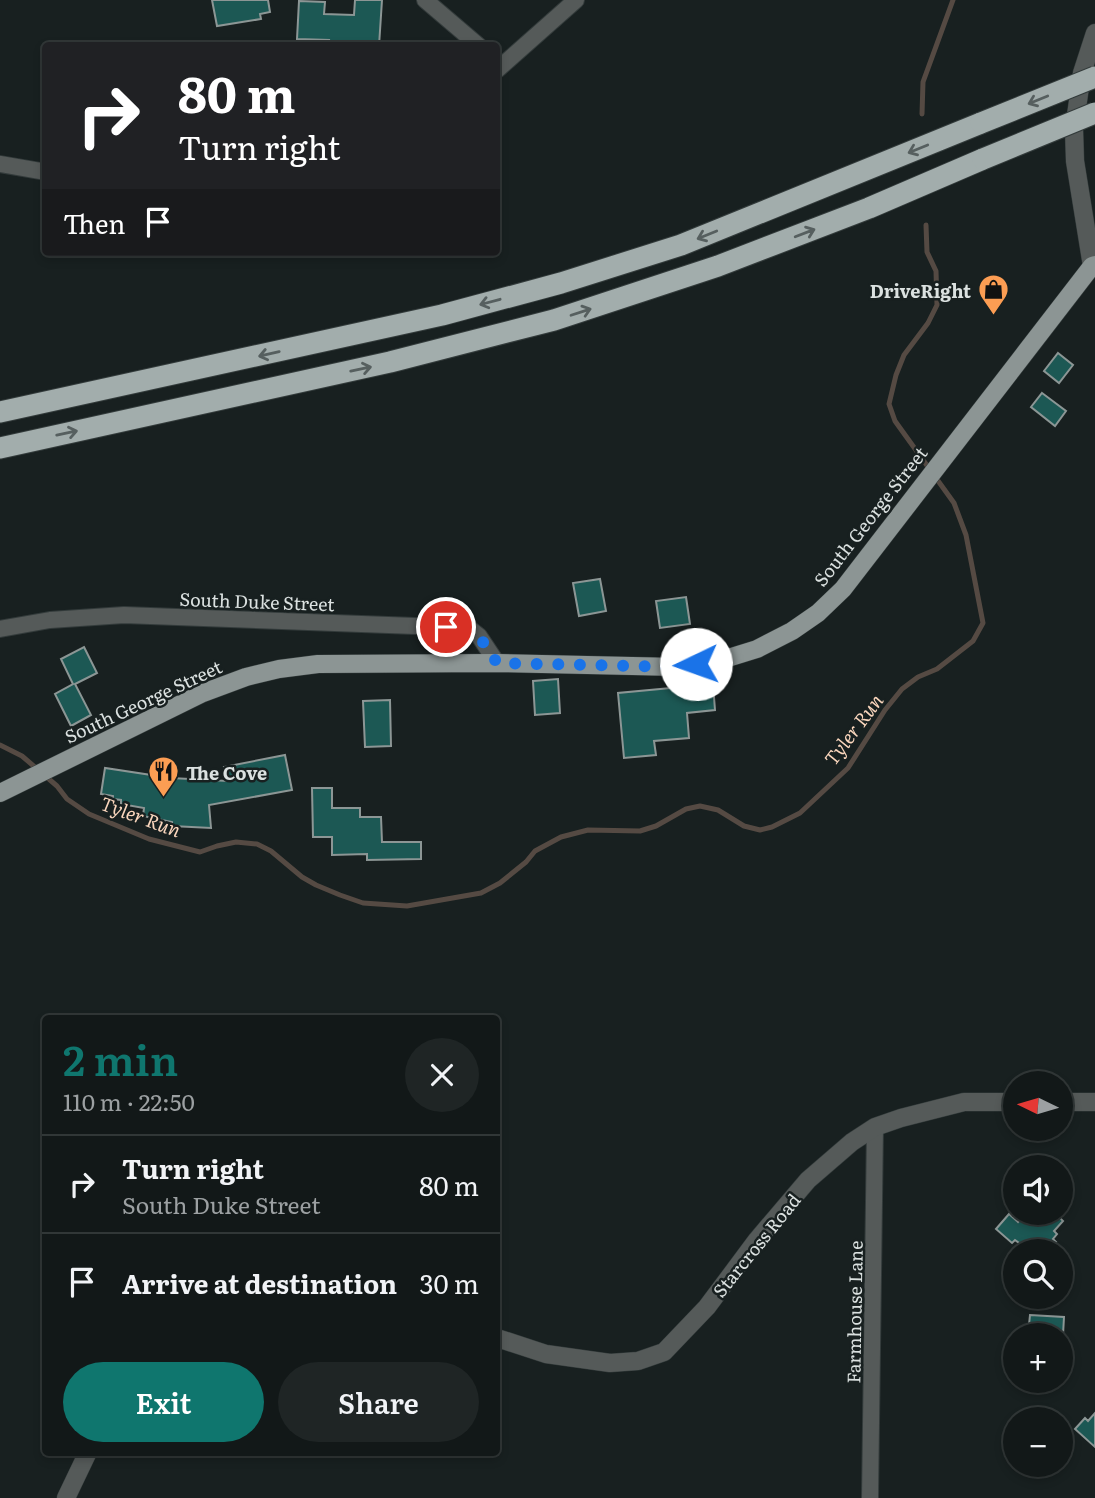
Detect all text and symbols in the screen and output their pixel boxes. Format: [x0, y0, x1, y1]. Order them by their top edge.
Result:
text: 80 m [178, 55, 296, 128]
icon: right [63, 70, 154, 161]
one-way arrow [1028, 94, 1050, 107]
text: Turn right [178, 122, 340, 170]
one-way arrow [908, 144, 930, 157]
text: Then [63, 203, 125, 242]
icon: arrive [139, 203, 177, 241]
one-way arrow [794, 226, 815, 238]
one-way arrow [697, 229, 719, 242]
shop icon: DriveRight [977, 273, 1011, 317]
place label: DriveRight [870, 277, 971, 304]
one-way arrow [479, 296, 502, 309]
one-way arrow [570, 304, 592, 317]
one-way arrow [258, 348, 281, 362]
one-way arrow [349, 361, 372, 375]
one-way arrow [55, 426, 78, 440]
street label: South George Street [807, 440, 934, 592]
street label: South Duke Street [179, 585, 336, 617]
pin [416, 597, 476, 657]
icon: arrive [427, 608, 465, 646]
position arrow [659, 627, 733, 701]
street label: South George Street [60, 652, 227, 749]
water label: Tyler Run [817, 687, 890, 771]
restaurant icon: The Cove [146, 755, 180, 799]
place label: The Cove [186, 759, 267, 786]
water label: Tyler Run [97, 789, 185, 844]
text: 2 min [63, 1027, 178, 1089]
button: close [405, 1038, 479, 1112]
north arrow [1003, 1071, 1073, 1141]
map controls [1003, 1071, 1073, 1477]
text: 110 m · 22:50 [63, 1084, 195, 1118]
text: Turn right [122, 1148, 264, 1187]
button: sound [1003, 1155, 1073, 1225]
icon: right [63, 1165, 101, 1203]
text: 80 m [419, 1165, 479, 1204]
text: South Duke Street [122, 1187, 320, 1221]
street label: Starcross Road [706, 1187, 806, 1303]
button: search [1003, 1239, 1073, 1309]
street label: Farmhouse Lane [839, 1240, 869, 1384]
icon: arrive [63, 1263, 101, 1301]
text: Arrive at destination [122, 1263, 397, 1302]
text: 30 m [419, 1263, 479, 1302]
button: + [1003, 1323, 1073, 1393]
button: Exit [63, 1362, 264, 1442]
button: Share [278, 1362, 479, 1442]
button: − [1003, 1407, 1073, 1477]

